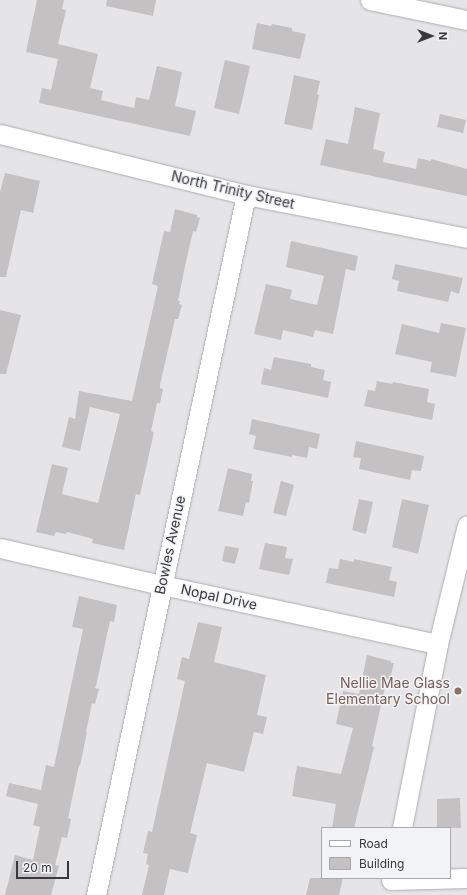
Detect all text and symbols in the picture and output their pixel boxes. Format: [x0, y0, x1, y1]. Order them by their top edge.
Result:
north arrow [411, 16, 451, 56]
text: N [436, 32, 450, 40]
street label: North Trinity Street [170, 168, 296, 212]
street label: Bowles Avenue [151, 494, 189, 596]
street label: Nopal Drive [179, 581, 259, 613]
place label: Nellie Mae Glass Elementary School [326, 675, 450, 708]
marker: Nellie Mae Glass Elementary School [453, 686, 463, 696]
legend [321, 827, 451, 879]
text: Road [359, 836, 388, 851]
scale bar [18, 853, 71, 879]
text: Building [359, 856, 404, 871]
text: 20 m [23, 860, 52, 875]

